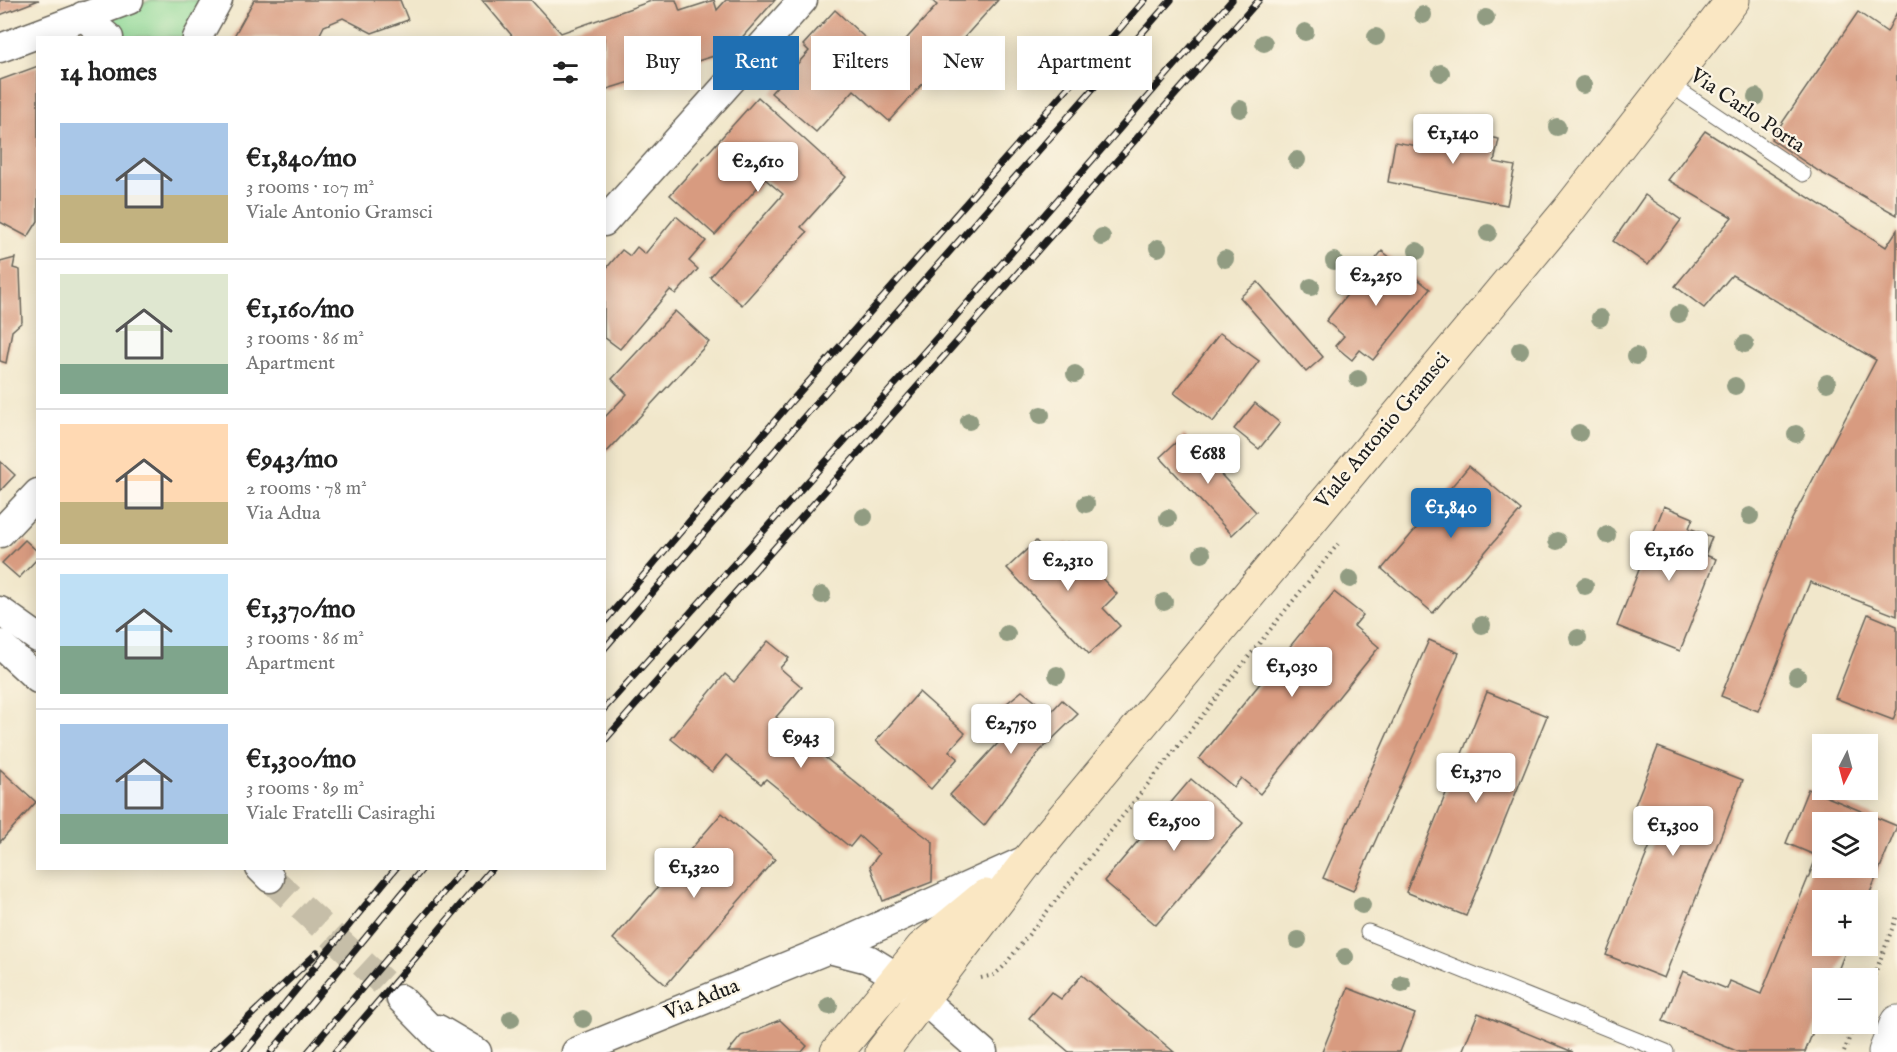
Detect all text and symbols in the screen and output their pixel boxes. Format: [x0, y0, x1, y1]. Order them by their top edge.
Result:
chip: Buy [624, 36, 701, 90]
chip: Rent [713, 36, 799, 90]
chip: Filters [811, 36, 910, 90]
chip: New [922, 36, 1005, 90]
chip: Apartment [1017, 36, 1152, 90]
text: 14 homes [60, 56, 157, 89]
icon: filters [549, 56, 582, 89]
street label: Via Carlo Porta [1683, 62, 1811, 160]
pin: €1,140 [1404, 114, 1502, 165]
text: €1,140 [1427, 121, 1479, 146]
text: €1,840/mo [246, 142, 356, 175]
pin: €2,610 [709, 142, 807, 193]
icon: home [108, 147, 180, 219]
text: €2,610 [732, 149, 784, 174]
text: 3 rooms · 107 m² [246, 175, 374, 200]
text: Viale Antonio Gramsci [246, 200, 433, 225]
pin: €2,250 [1327, 256, 1425, 307]
text: €2,250 [1350, 263, 1402, 288]
text: €1,160/mo [246, 293, 354, 326]
icon: home [108, 298, 180, 370]
text: 3 rooms · 86 m² [246, 326, 364, 351]
street label: Viale Antonio Gramsci [1309, 347, 1456, 516]
text: Apartment [246, 351, 335, 376]
pin: €688 [1172, 434, 1244, 485]
text: €688 [1190, 441, 1226, 466]
text: €943/mo [246, 443, 338, 476]
icon: home [108, 448, 180, 520]
text: 2 rooms · 78 m² [246, 476, 367, 501]
pin: €1,840 [1402, 488, 1500, 539]
text: €1,840 [1425, 495, 1477, 520]
text: Via Adua [246, 501, 321, 526]
pin: €1,160 [1620, 531, 1718, 582]
text: €1,160 [1644, 538, 1694, 563]
pin: €2,310 [1019, 541, 1117, 592]
text: €2,310 [1042, 548, 1094, 573]
text: €1,370/mo [246, 593, 355, 626]
icon: home [108, 598, 180, 670]
text: 3 rooms · 86 m² [246, 626, 364, 651]
pin: €1,030 [1243, 647, 1341, 698]
text: Apartment [246, 651, 335, 676]
text: €1,030 [1266, 654, 1318, 679]
pin: €2,750 [962, 704, 1060, 755]
text: €2,750 [985, 711, 1037, 736]
pin: €943 [765, 718, 837, 769]
text: €943 [782, 725, 820, 750]
north arrow [1812, 734, 1878, 800]
map controls [1812, 734, 1878, 1034]
text: €1,300/mo [246, 743, 356, 776]
icon: home [108, 748, 180, 820]
pin: €1,370 [1427, 753, 1525, 804]
text: €1,370 [1450, 760, 1502, 785]
text: 3 rooms · 89 m² [246, 776, 364, 801]
text: Viale Fratelli Casiraghi [246, 801, 435, 826]
pin: €2,500 [1125, 801, 1223, 852]
pin: €1,300 [1624, 806, 1722, 857]
text: €2,500 [1147, 808, 1201, 833]
button: layers [1812, 812, 1878, 878]
text: €1,300 [1647, 813, 1699, 838]
pin: €1,320 [645, 848, 743, 899]
text: €1,320 [668, 855, 720, 880]
button: + [1812, 890, 1878, 956]
button: − [1812, 968, 1878, 1034]
street label: Via Adua [660, 972, 744, 1028]

